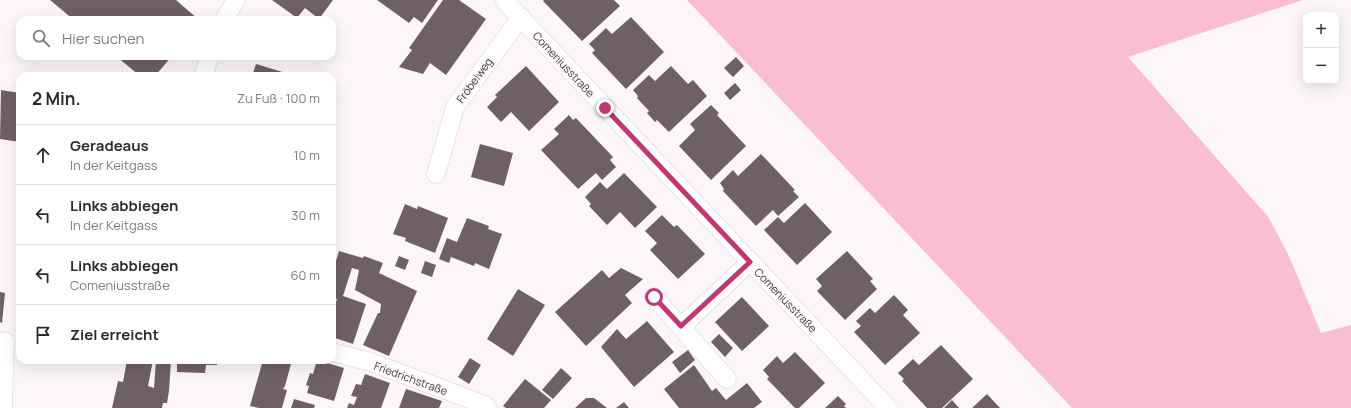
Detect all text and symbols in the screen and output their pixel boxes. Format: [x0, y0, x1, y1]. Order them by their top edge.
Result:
map controls [1303, 12, 1339, 84]
button: + [1303, 12, 1339, 48]
search box [16, 16, 336, 60]
icon: search [30, 27, 52, 49]
text: Hier suchen [62, 28, 144, 49]
street label: Comeniusstraße [530, 28, 599, 100]
button: − [1303, 48, 1339, 84]
street label: Fröbelweg [452, 54, 496, 106]
text: 2 Min. [32, 87, 81, 110]
text: Zu Fuß · 100 m [237, 89, 320, 107]
route end [596, 99, 614, 117]
text: Geradeaus [70, 135, 149, 156]
icon: ahead [32, 144, 54, 166]
text: 10 m [293, 146, 320, 164]
text: In der Keitgass [70, 156, 158, 174]
text: Links abbiegen [70, 195, 178, 216]
icon: left [32, 204, 54, 226]
text: 30 m [291, 206, 320, 224]
text: In der Keitgass [70, 216, 158, 234]
text: Links abbiegen [70, 255, 178, 276]
icon: left [32, 264, 54, 286]
street label: Comeniusstraße [751, 264, 821, 336]
text: 60 m [290, 266, 320, 284]
text: Comeniusstraße [70, 276, 170, 294]
route start [645, 288, 663, 306]
icon: arrive [32, 324, 54, 346]
text: Ziel erreicht [70, 324, 159, 345]
street label: Friedrichstraße [372, 358, 450, 398]

